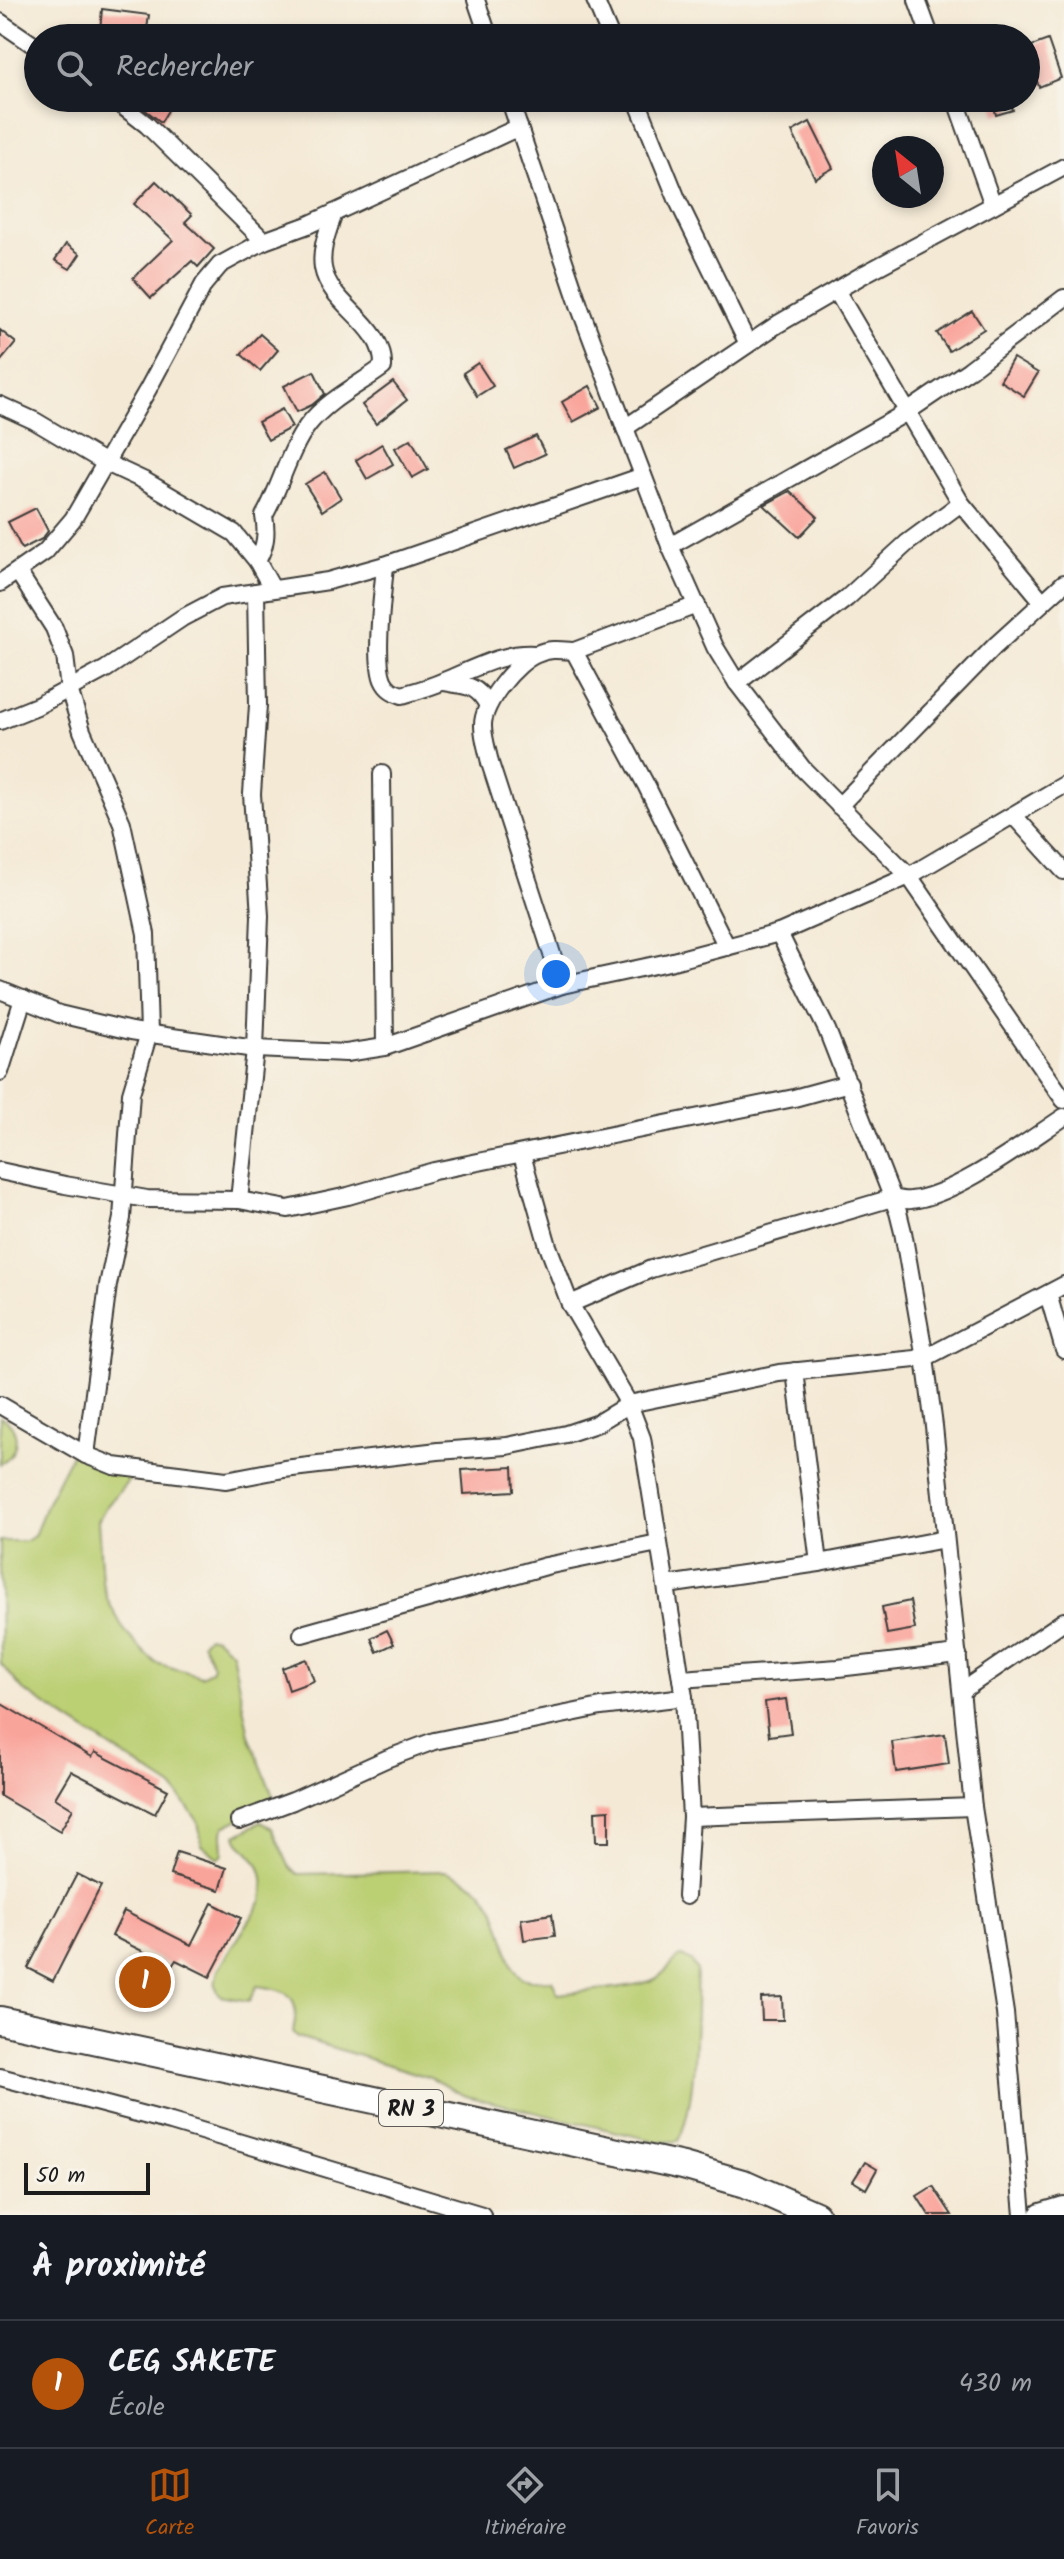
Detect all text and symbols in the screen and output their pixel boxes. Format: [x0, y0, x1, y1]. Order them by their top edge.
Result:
search box [24, 24, 1040, 112]
text: Rechercher [116, 44, 253, 92]
icon: search [52, 46, 96, 90]
north arrow [872, 136, 944, 208]
your location [536, 954, 576, 994]
pin: 1 [119, 1952, 171, 2012]
road number: RN 3 [379, 2090, 443, 2126]
scale bar [24, 2159, 150, 2195]
text: 50 m [36, 2159, 85, 2194]
text: À proximité [32, 2240, 205, 2294]
text: CEG SAKETE [108, 2339, 275, 2387]
text: 1 [54, 2363, 62, 2405]
text: 430 m [959, 2363, 1032, 2405]
text: École [108, 2387, 165, 2429]
tab: Carte [145, 2463, 194, 2546]
tab: Itinéraire [484, 2463, 566, 2546]
tab: Favoris [856, 2463, 919, 2546]

